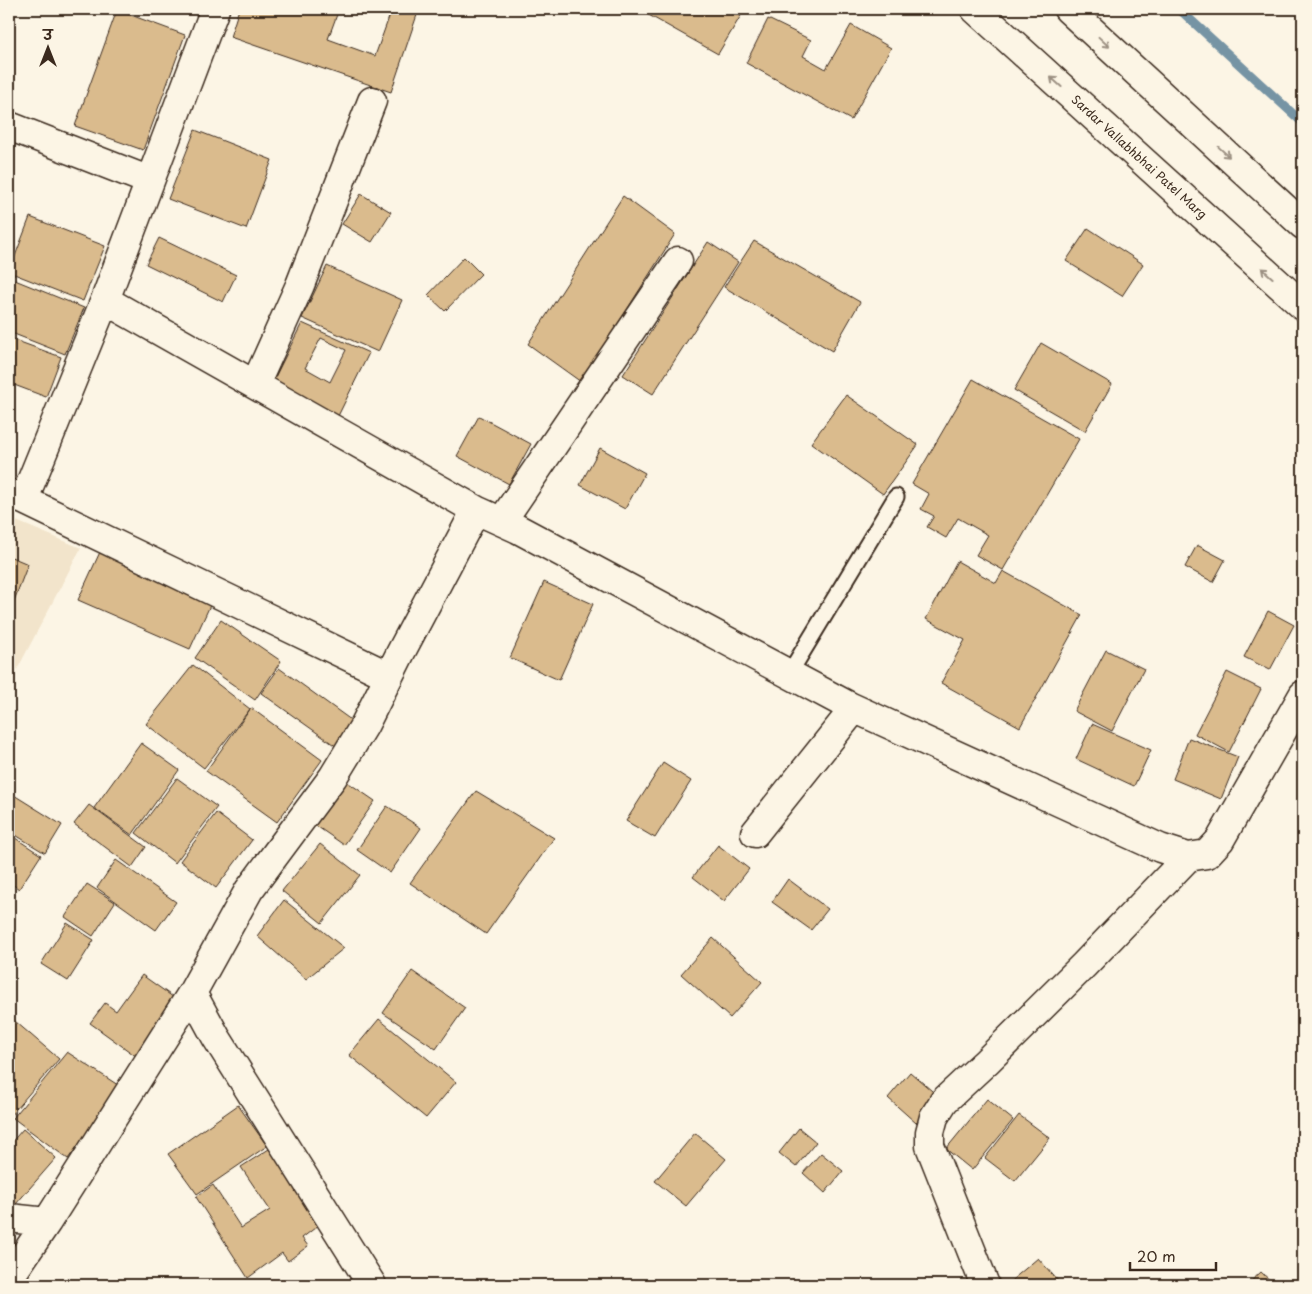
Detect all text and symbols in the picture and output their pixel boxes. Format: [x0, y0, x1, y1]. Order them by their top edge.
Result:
north arrow [22, 22, 72, 72]
text: उ [41, 24, 54, 45]
one-way arrow [1097, 36, 1110, 48]
one-way arrow [1049, 76, 1062, 88]
street label: Sardar Vallabhbhai Patel Marg [1068, 90, 1211, 223]
one-way arrow [1217, 146, 1230, 157]
one-way arrow [1261, 267, 1274, 279]
scale bar [1130, 1239, 1216, 1271]
text: 20 m [1137, 1244, 1176, 1267]

